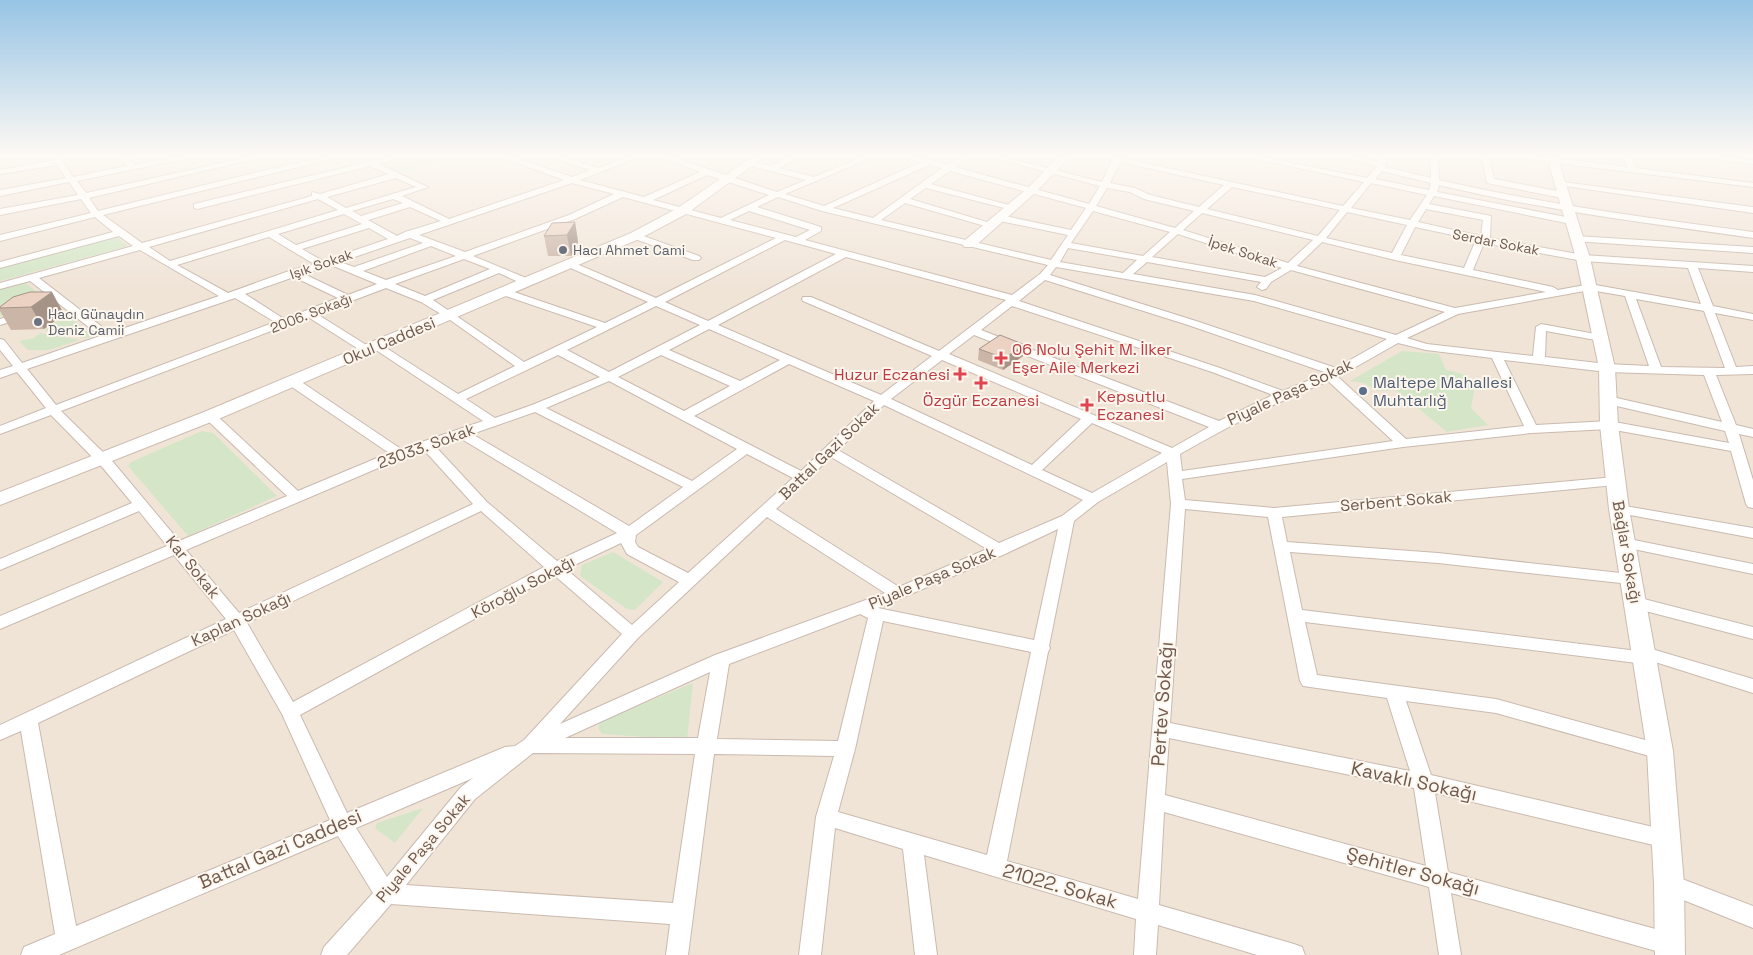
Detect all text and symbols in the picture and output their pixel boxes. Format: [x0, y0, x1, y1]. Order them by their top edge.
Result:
street label: Serdar Sokak [1451, 225, 1541, 259]
street label: İpek Sokak [1206, 232, 1280, 272]
place label: Hacı Ahmet Cami [573, 241, 685, 259]
marker: Hacı Ahmet Cami [557, 244, 569, 256]
street label: Işık Sokak [287, 245, 355, 283]
street label: 2006. Sokağı [267, 289, 355, 337]
place label: Hacı Günaydın Deniz Camii [48, 305, 144, 339]
street label: Okul Caddesi [339, 312, 439, 370]
marker: Hacı Günaydın Deniz Camii [32, 316, 44, 328]
place label: 06 Nolu Şehit M. İlker Eşer Aile Merkezi [1012, 339, 1172, 378]
marker: 06 Nolu Şehit M. İlker Eşer Aile Merkezi [994, 351, 1008, 365]
street label: Piyale Paşa Sokak [1224, 354, 1357, 430]
place label: Huzur Eczanesi [834, 364, 950, 385]
marker: Huzur Eczanesi [954, 368, 966, 380]
place label: Maltepe Mahallesi Muhtarlığ [1373, 372, 1512, 411]
marker: Özgür Eczanesi [975, 377, 987, 389]
marker: Maltepe Mahallesi Muhtarlığ [1357, 385, 1369, 397]
place label: Kepsutlu Eczanesi [1097, 386, 1166, 425]
place label: Özgür Eczanesi [923, 390, 1039, 411]
street label: Battal Gazi Sokak [774, 397, 884, 504]
marker: Kepsutlu Eczanesi [1081, 399, 1093, 411]
street label: 23033. Sokak [374, 418, 478, 473]
street label: Serbent Sokak [1339, 486, 1453, 516]
street label: Bağlar Sokağı [1608, 499, 1646, 605]
street label: Kar Sokak [161, 531, 225, 603]
street label: Piyale Paşa Sokak [865, 542, 999, 614]
street label: Köroğlu Sokağı [468, 551, 578, 623]
street label: Kaplan Sokağı [188, 587, 294, 651]
street label: Pertev Sokağı [1145, 641, 1179, 767]
street label: Kavaklı Sokağı [1349, 755, 1479, 807]
street label: Piyale Paşa Sokak [371, 789, 475, 907]
street label: Battal Gazi Caddesi [195, 803, 365, 895]
street label: Şehitler Sokağı [1344, 841, 1482, 901]
street label: 21022. Sokak [1000, 858, 1120, 914]

